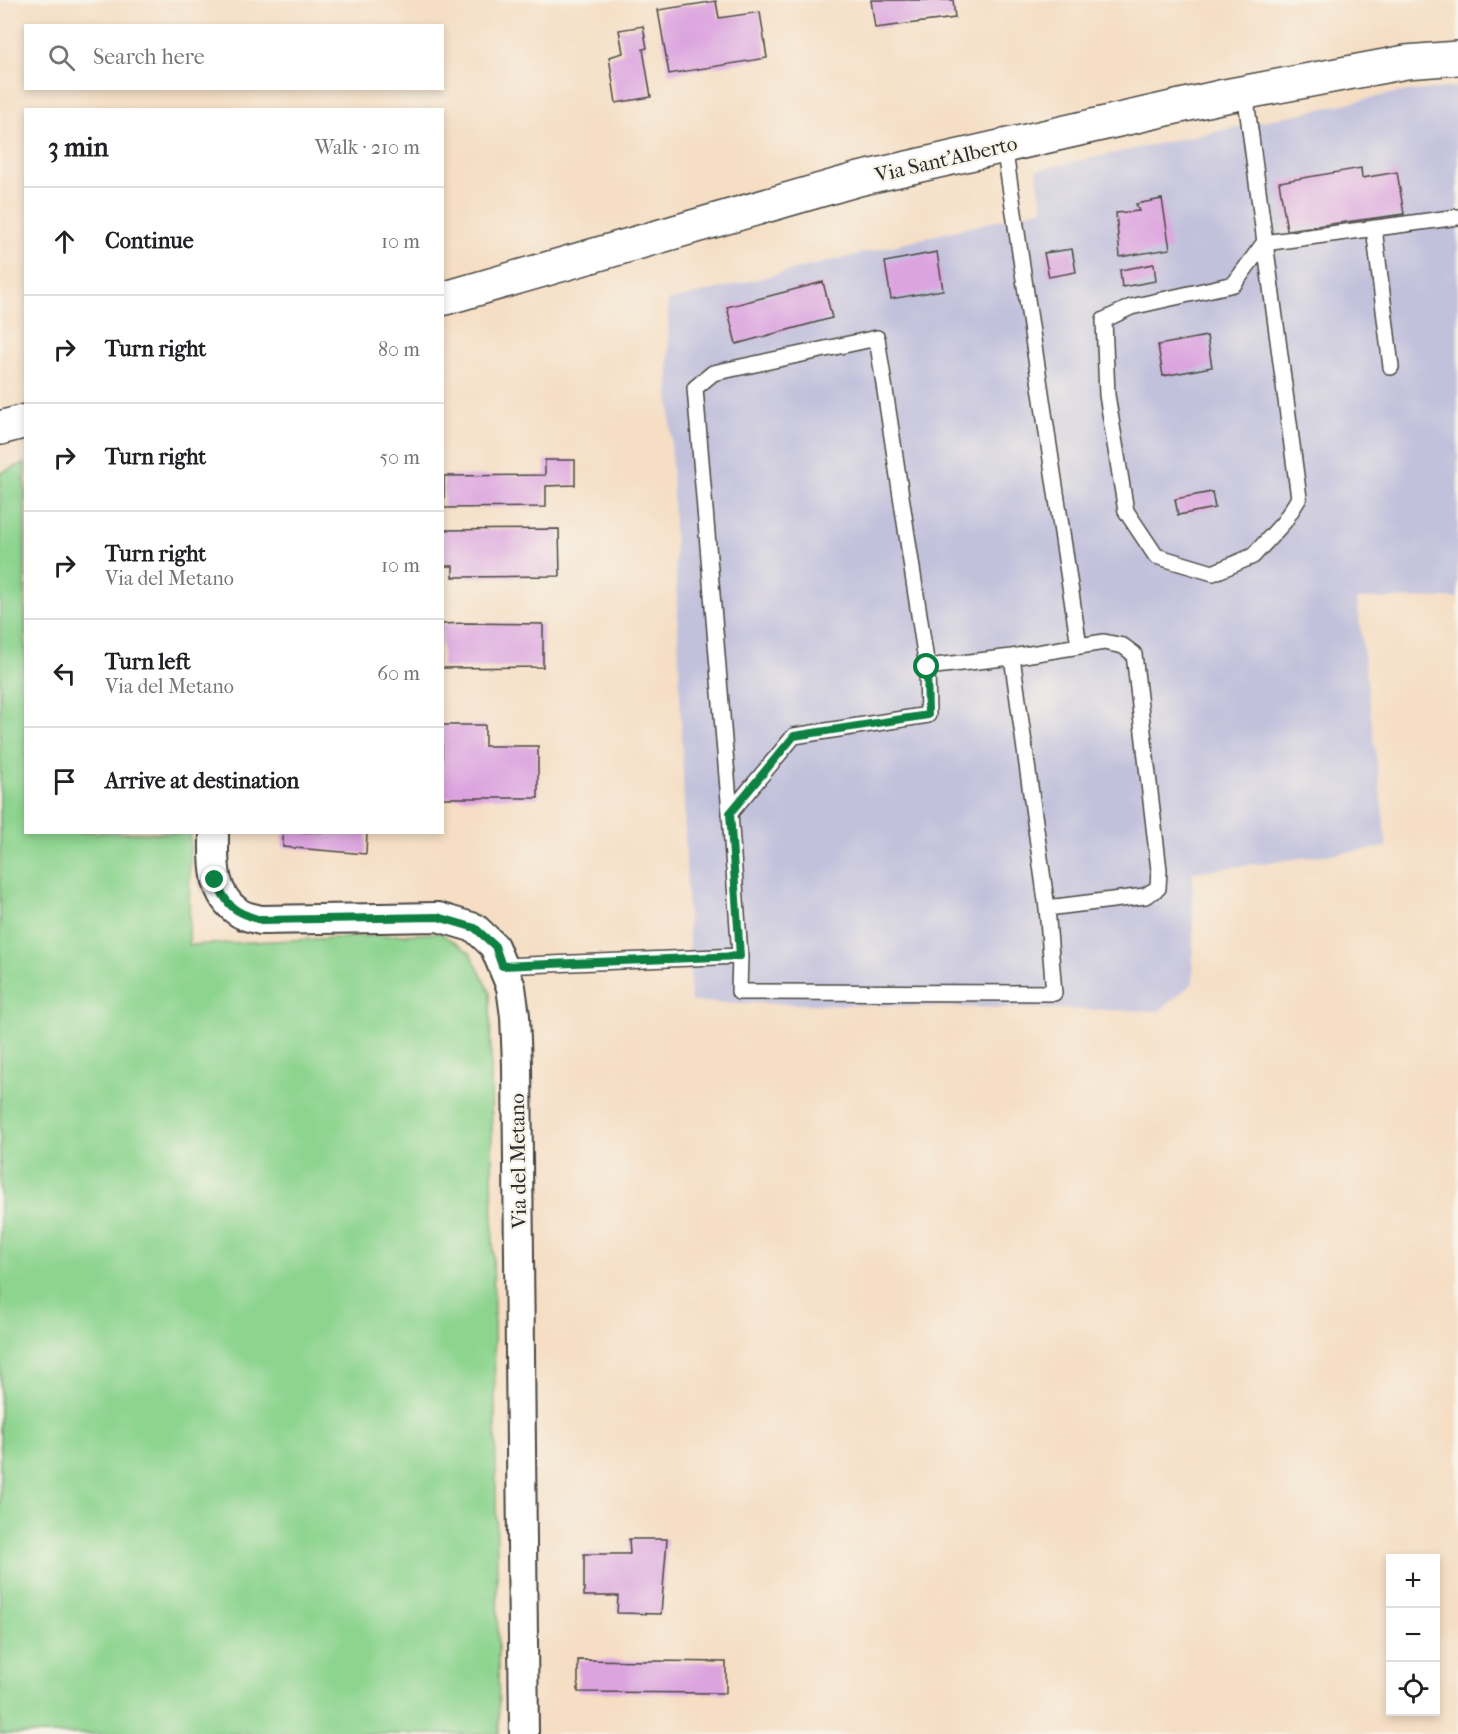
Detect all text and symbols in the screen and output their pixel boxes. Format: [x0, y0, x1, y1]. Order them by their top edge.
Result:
search box [24, 24, 444, 90]
icon: search [45, 41, 78, 74]
text: Search here [93, 44, 205, 70]
street label: Via Sant'Alberto [871, 131, 1020, 187]
text: 3 min [48, 132, 109, 163]
text: Walk · 210 m [315, 136, 420, 159]
icon: ahead [48, 225, 81, 258]
text: Continue [105, 228, 194, 254]
text: 10 m [381, 230, 420, 253]
icon: right [48, 333, 81, 366]
text: Turn right [105, 336, 206, 362]
text: 80 m [378, 338, 420, 361]
icon: right [48, 441, 81, 474]
text: Turn right [105, 444, 206, 470]
text: 50 m [379, 446, 420, 469]
text: Turn right [105, 541, 206, 567]
icon: right [48, 549, 81, 582]
text: 10 m [381, 554, 420, 577]
text: Via del Metano [105, 567, 234, 590]
text: Turn left [105, 649, 191, 675]
route start [913, 653, 939, 679]
icon: left [48, 657, 81, 690]
text: 60 m [377, 662, 420, 685]
text: Via del Metano [105, 675, 234, 698]
icon: arrive [48, 765, 81, 798]
text: Arrive at destination [105, 768, 299, 794]
route end [201, 866, 227, 892]
street label: Via del Metano [505, 1093, 531, 1230]
map controls [1386, 1554, 1440, 1716]
button: + [1386, 1554, 1440, 1608]
button: − [1386, 1608, 1440, 1662]
button: locate [1386, 1662, 1440, 1716]

